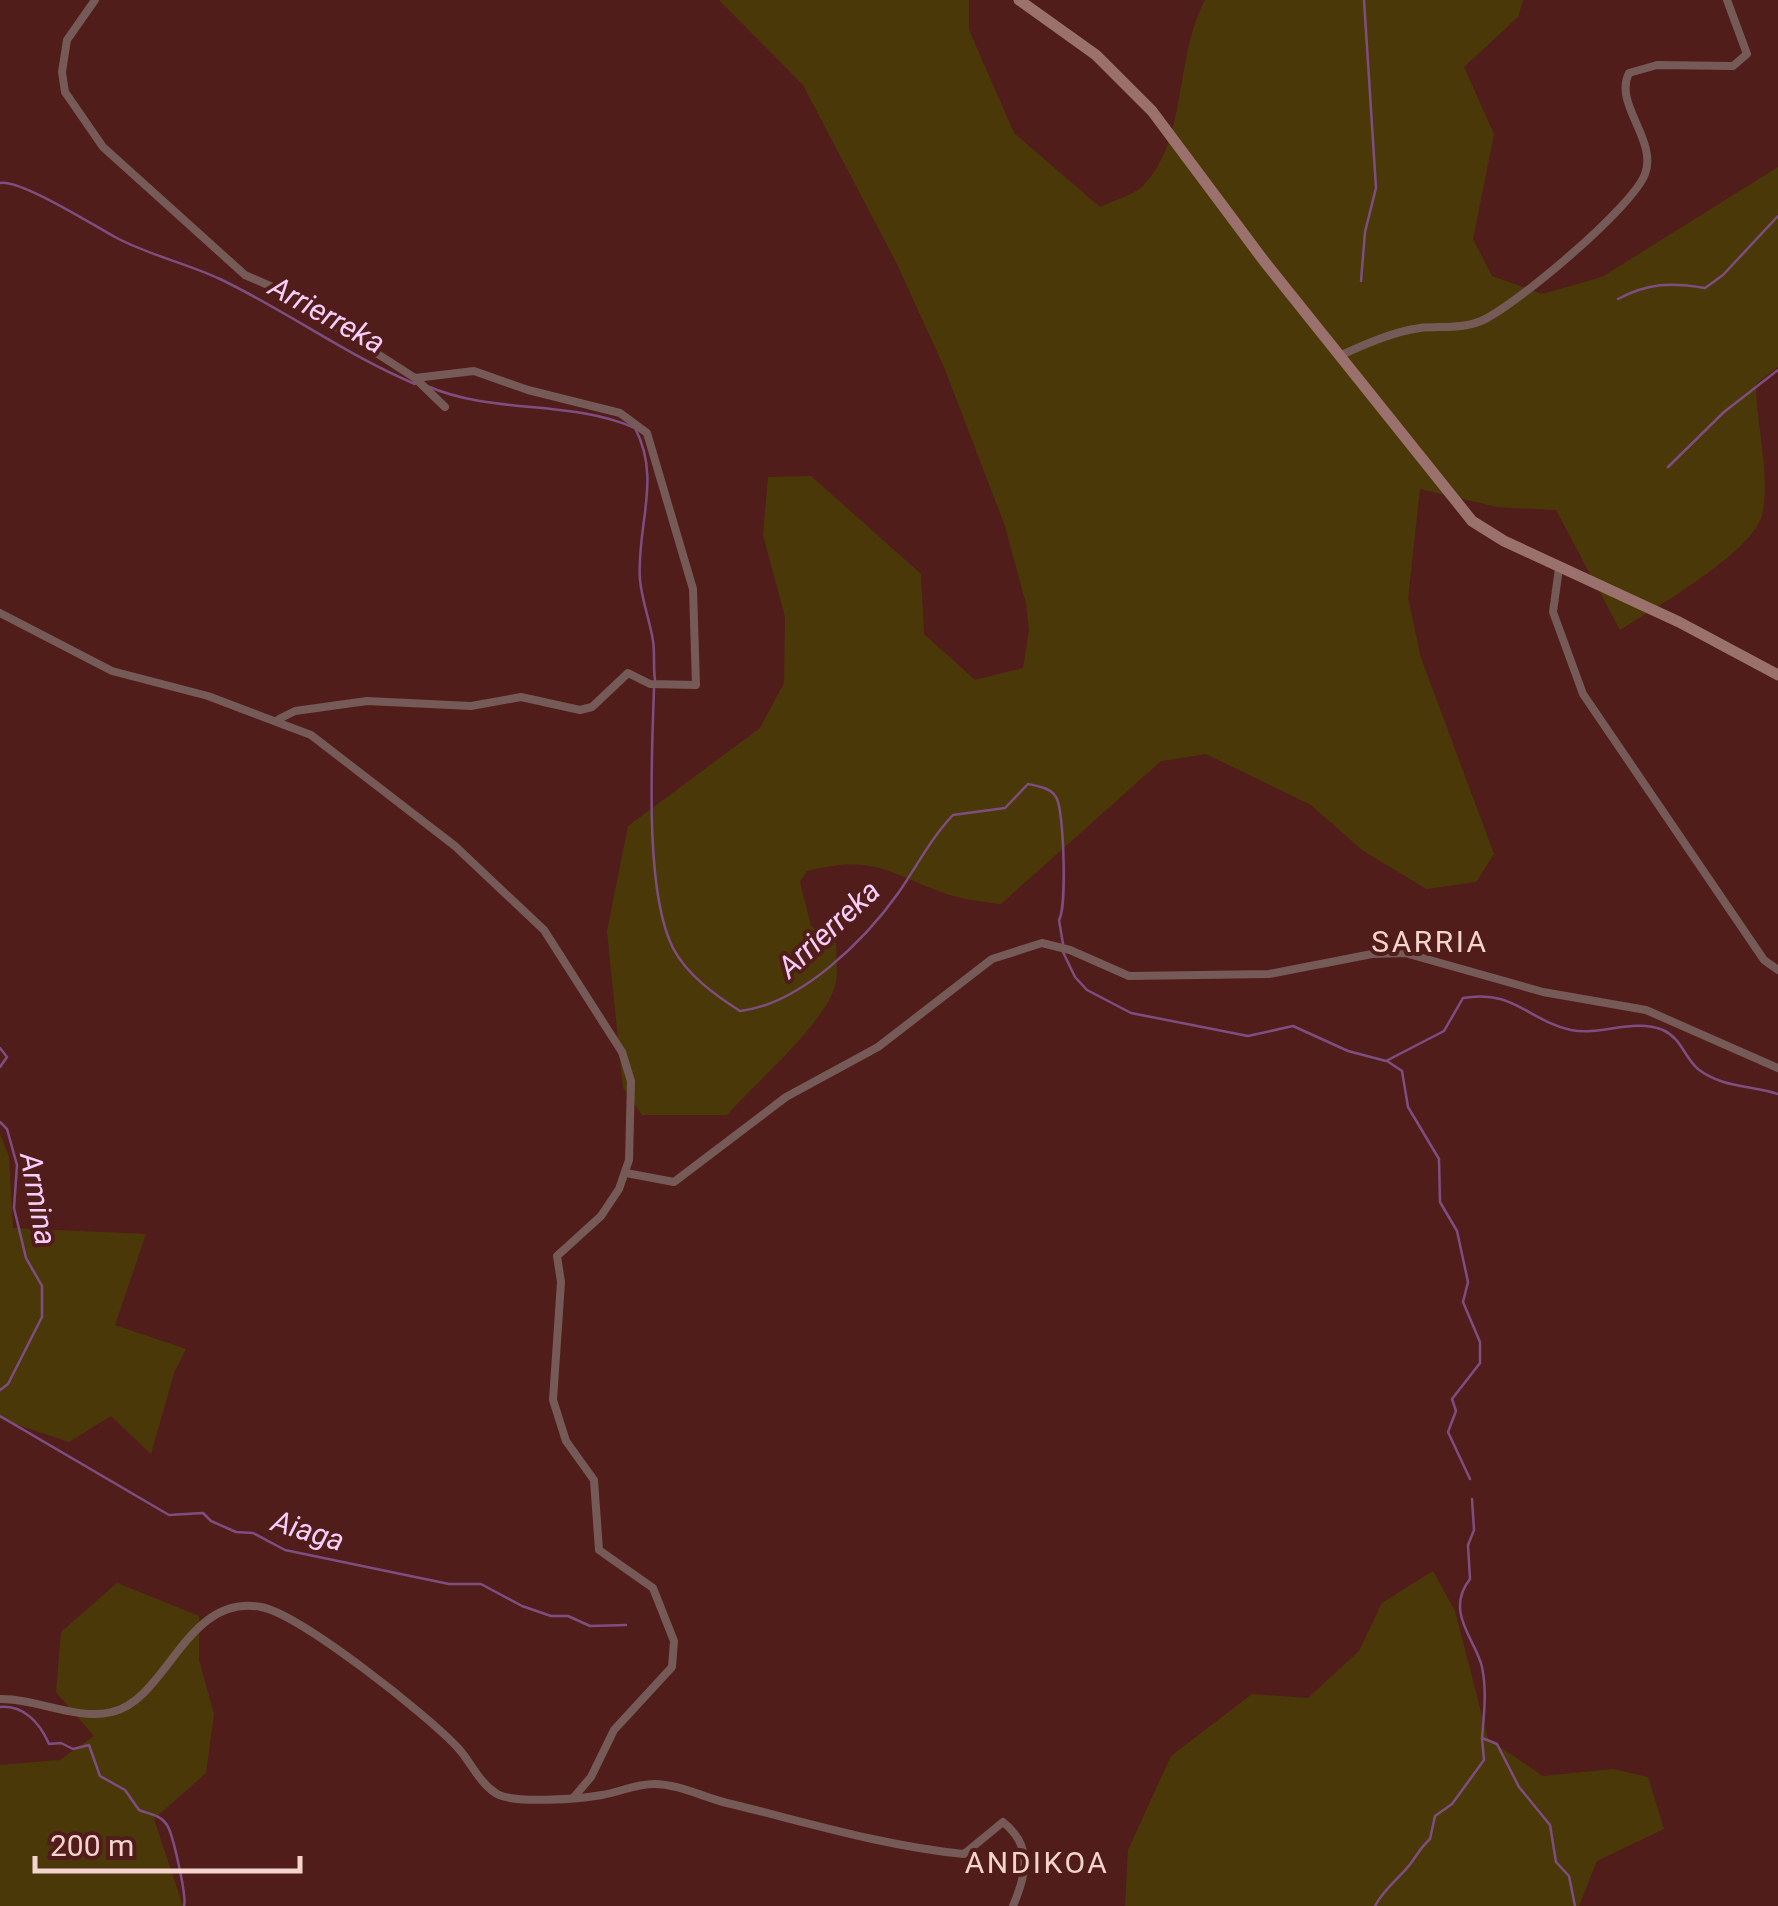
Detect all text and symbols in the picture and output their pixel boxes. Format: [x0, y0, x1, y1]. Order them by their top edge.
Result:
water label: Arrierreka [262, 268, 391, 361]
water label: Arrierreka [769, 873, 887, 986]
district label: SARRIA [1371, 924, 1489, 959]
water label: Armina [13, 1148, 64, 1248]
water label: Aiaga [266, 1502, 349, 1558]
scale bar [35, 1811, 300, 1873]
text: 200 m [50, 1828, 134, 1863]
district label: ANDIKOA [965, 1845, 1109, 1880]

